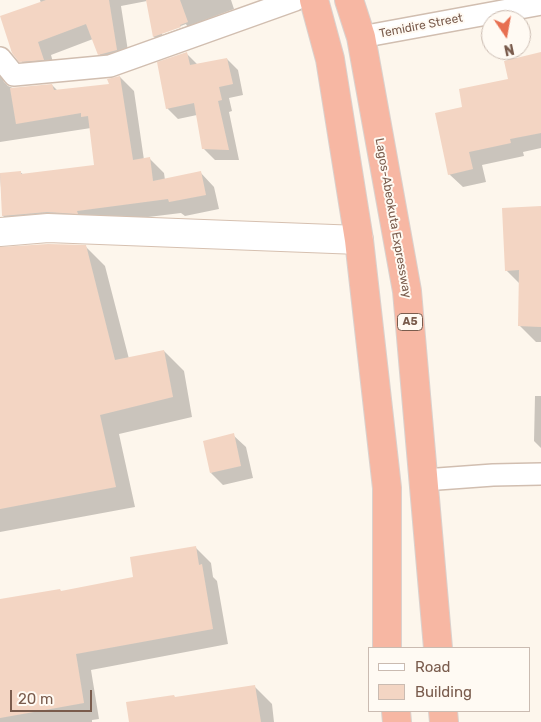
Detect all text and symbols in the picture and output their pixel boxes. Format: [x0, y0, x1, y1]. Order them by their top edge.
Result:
north arrow [481, 10, 531, 60]
street label: Temidire Street [378, 11, 464, 41]
text: N [502, 40, 516, 59]
street label: Lagos-Abeokuta Expressway [372, 137, 414, 299]
road number: A5 [398, 314, 422, 331]
legend [368, 647, 531, 712]
text: Road [415, 658, 451, 676]
scale bar [12, 680, 95, 712]
text: Building [415, 683, 472, 701]
text: 20 m [18, 690, 53, 708]

